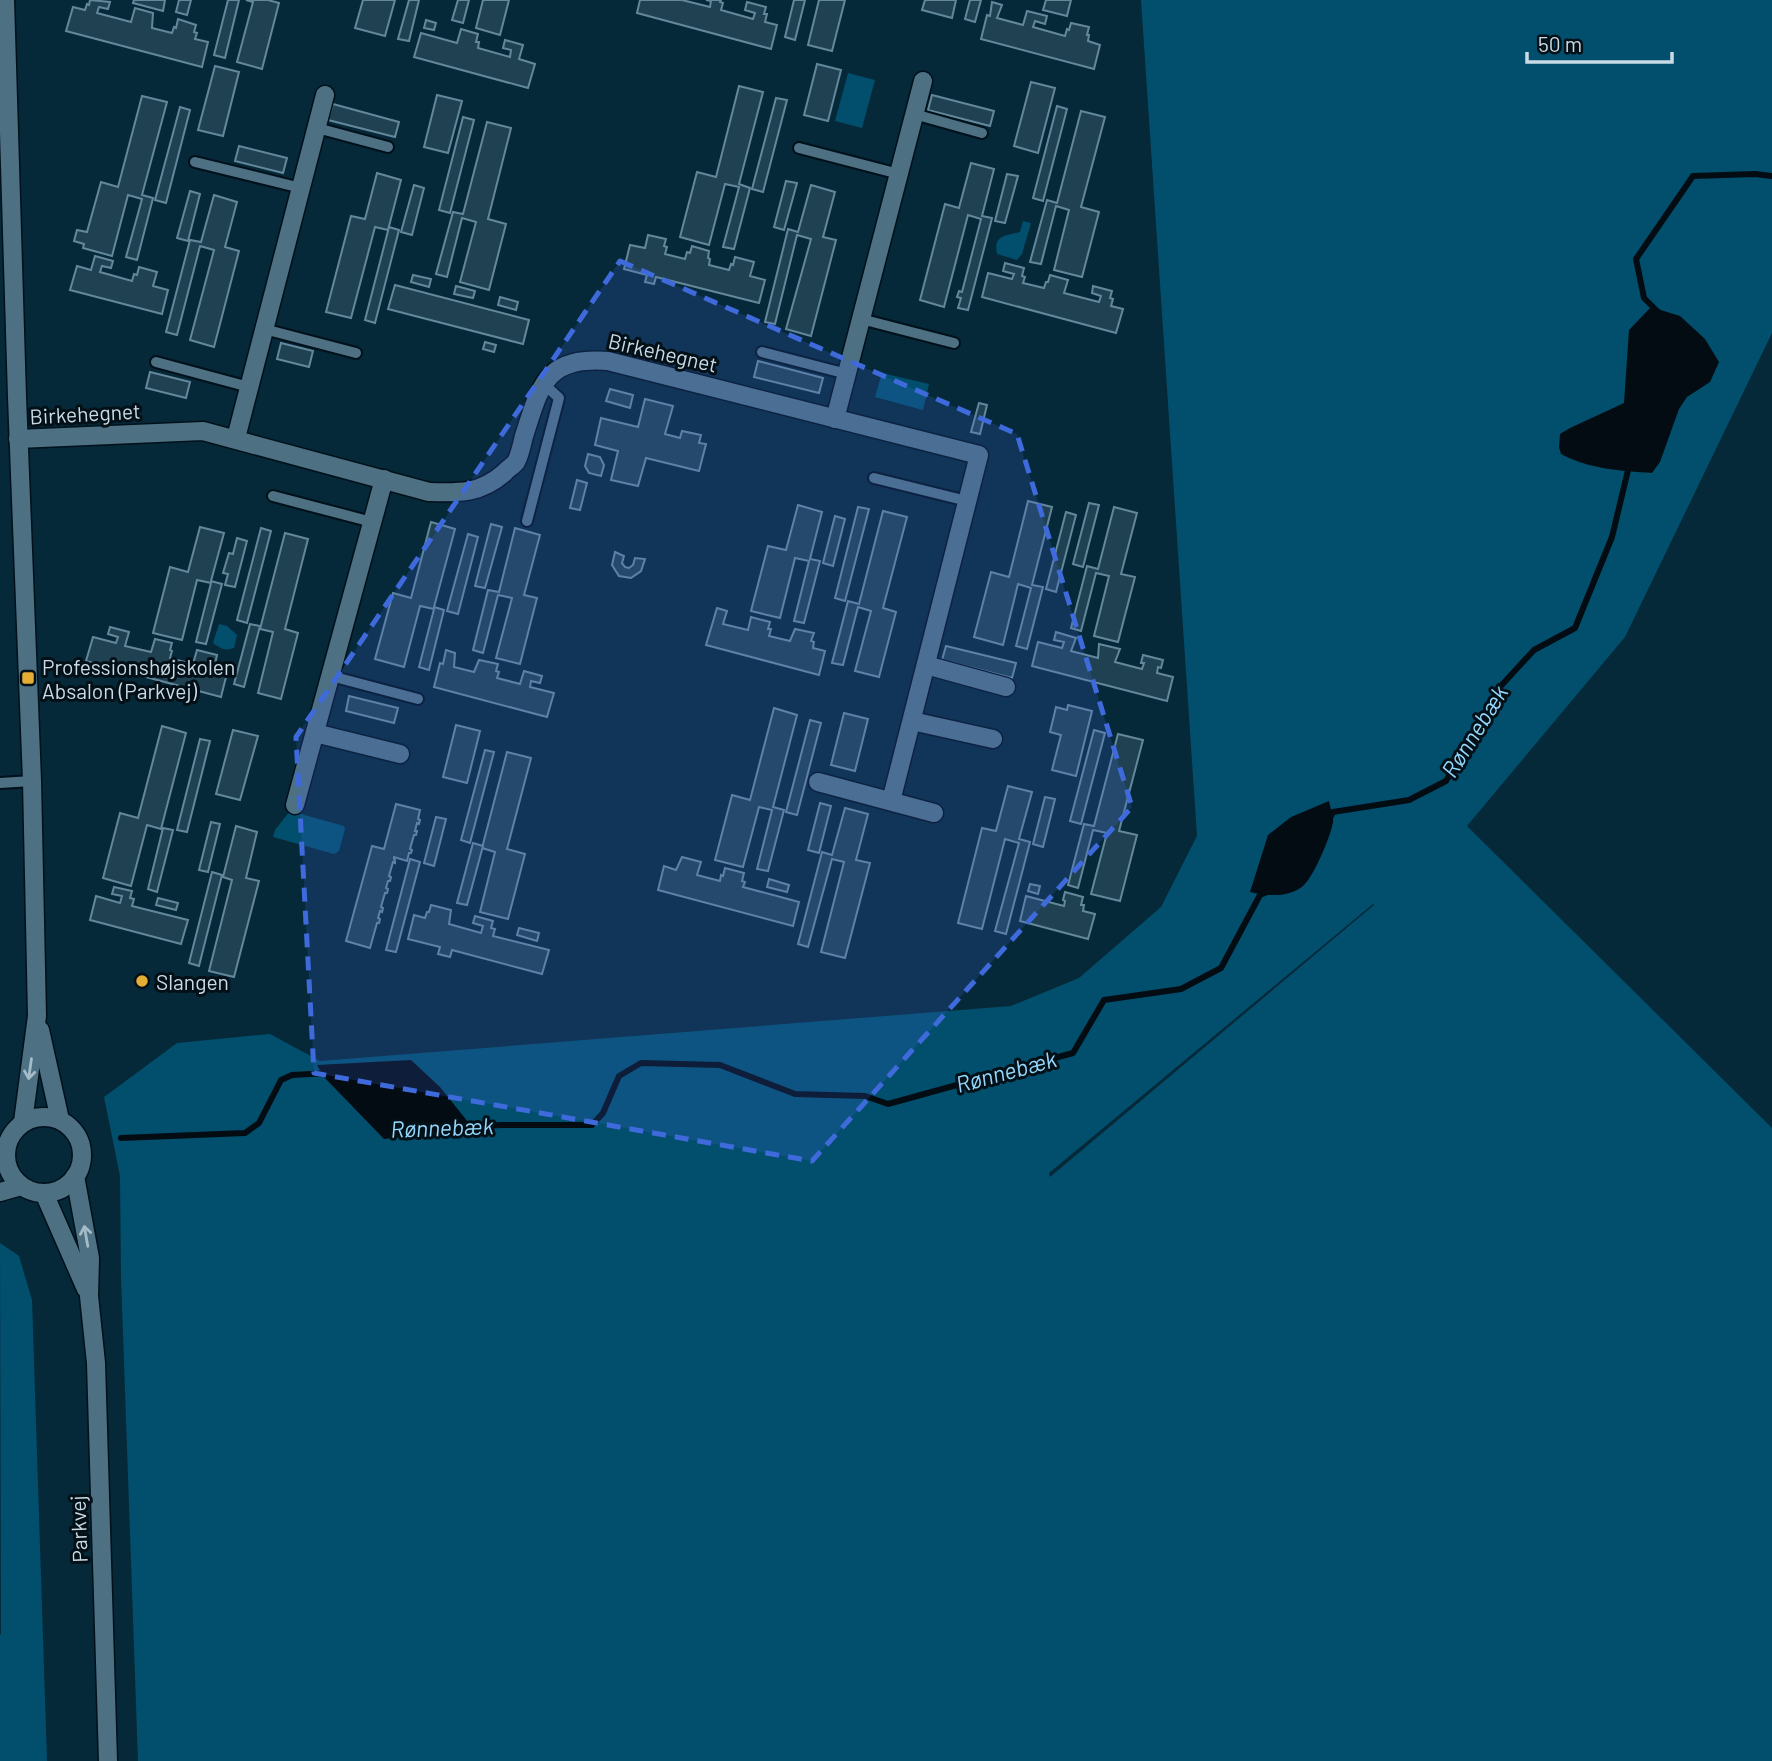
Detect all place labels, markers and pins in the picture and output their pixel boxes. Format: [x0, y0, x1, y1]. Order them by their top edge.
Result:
place label: Professionshøjskolen Absalon (Parkvej) [42, 654, 235, 703]
marker: Professionshøjskolen Absalon (Parkvej) [20, 670, 36, 686]
place label: Slangen [156, 969, 229, 994]
marker: Slangen [134, 973, 150, 989]

